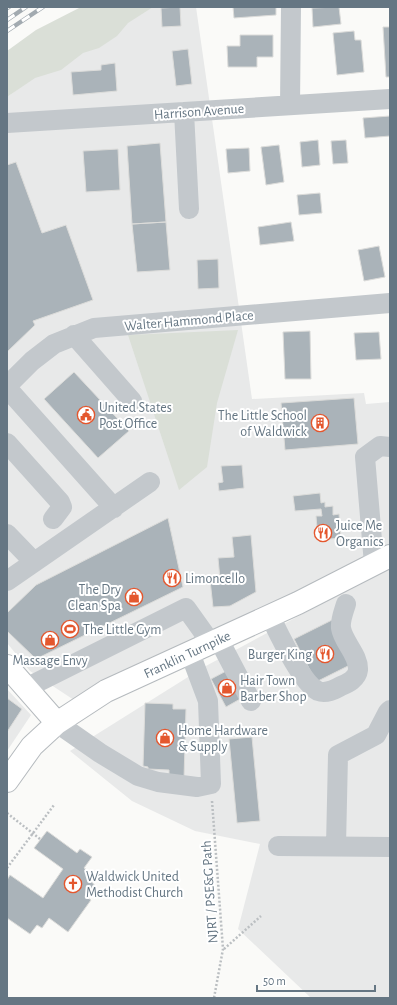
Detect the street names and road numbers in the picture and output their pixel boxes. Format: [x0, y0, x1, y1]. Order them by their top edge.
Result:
street label: Harrison Avenue [154, 102, 245, 122]
street label: Walter Hammond Place [124, 308, 254, 334]
street label: Franklin Turnpike [142, 629, 233, 681]
street label: NJRT / PSE&G Path [199, 840, 221, 944]

